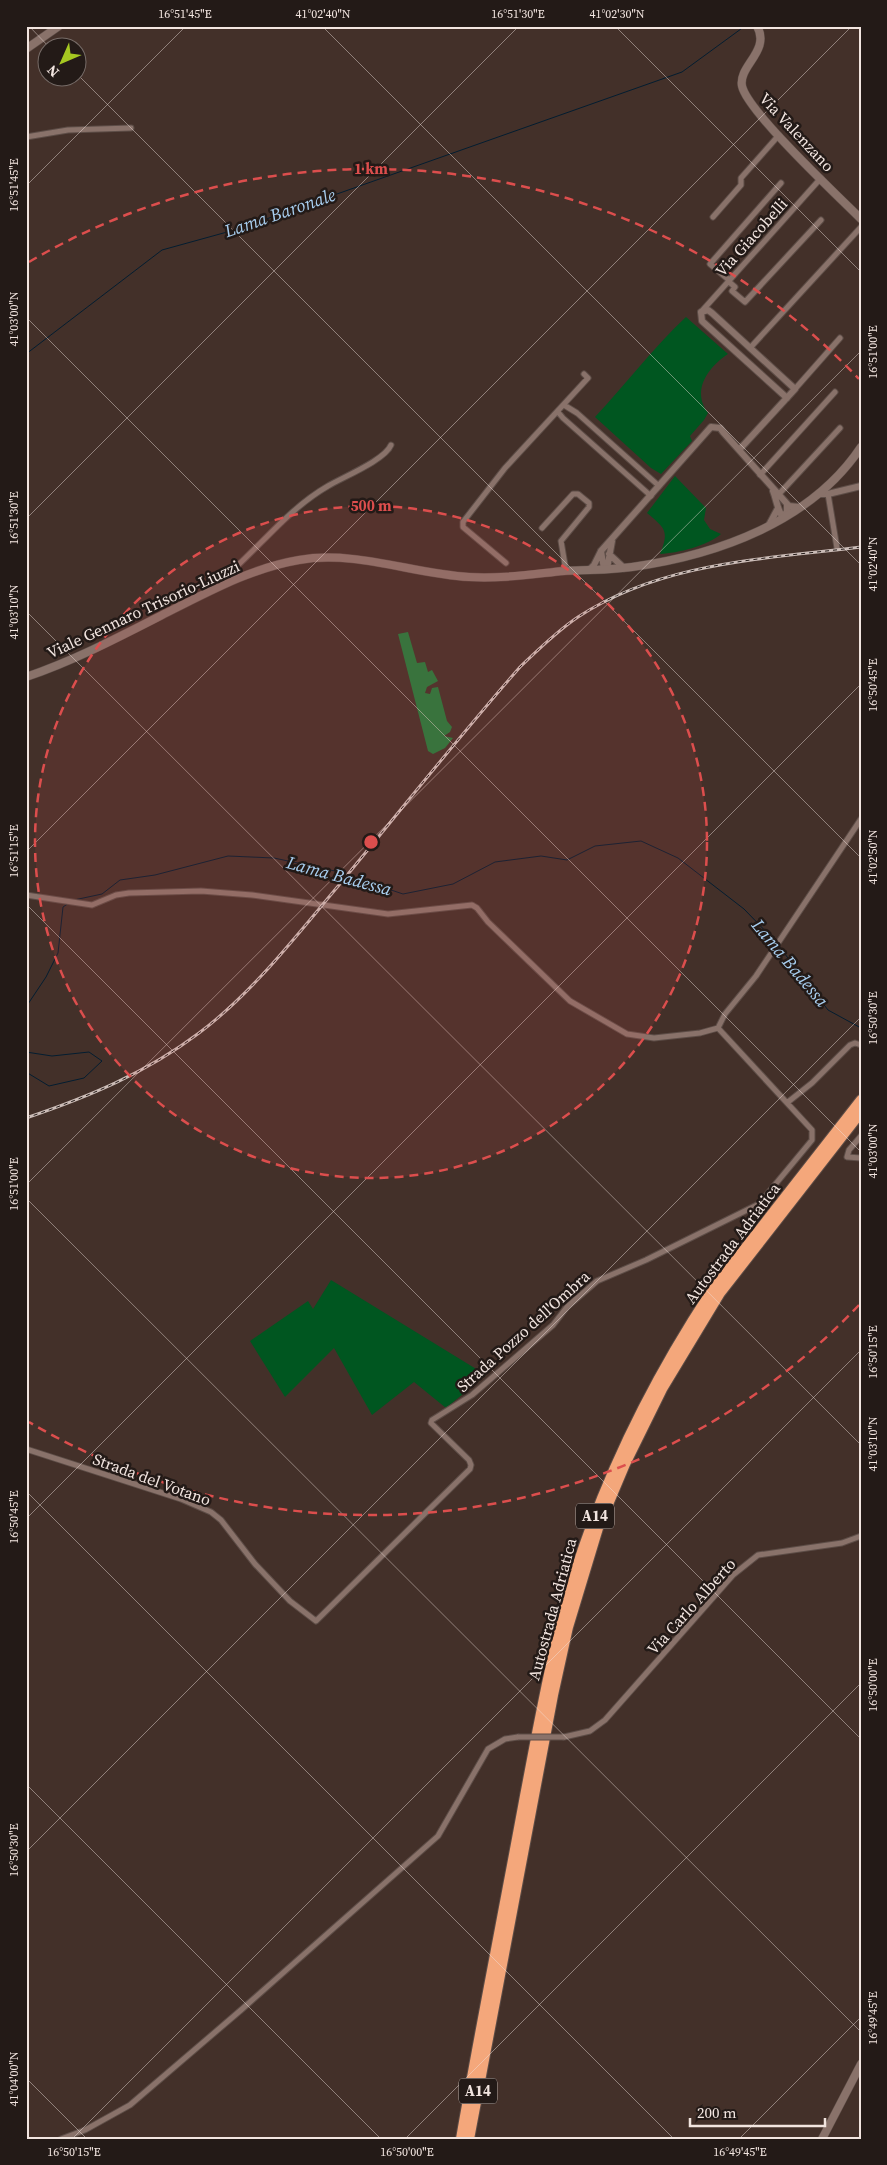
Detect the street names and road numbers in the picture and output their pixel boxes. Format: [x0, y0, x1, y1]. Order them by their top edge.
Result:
street label: Via Valenzano [755, 88, 839, 176]
street label: Via Giacobelli [710, 193, 792, 281]
street label: Viale Gennaro Trisorio-Liuzzi [43, 555, 243, 663]
street label: Autostrada Adriatica [679, 1177, 785, 1308]
street label: Strada Pozzo dell'Ombra [452, 1265, 595, 1397]
street label: Strada del Votano [90, 1447, 214, 1511]
road number: A14 [576, 1504, 614, 1528]
street label: Autostrada Adriatica [522, 1535, 582, 1682]
street label: Via Carlo Alberto [642, 1553, 740, 1659]
road number: A14 [459, 2078, 497, 2104]

